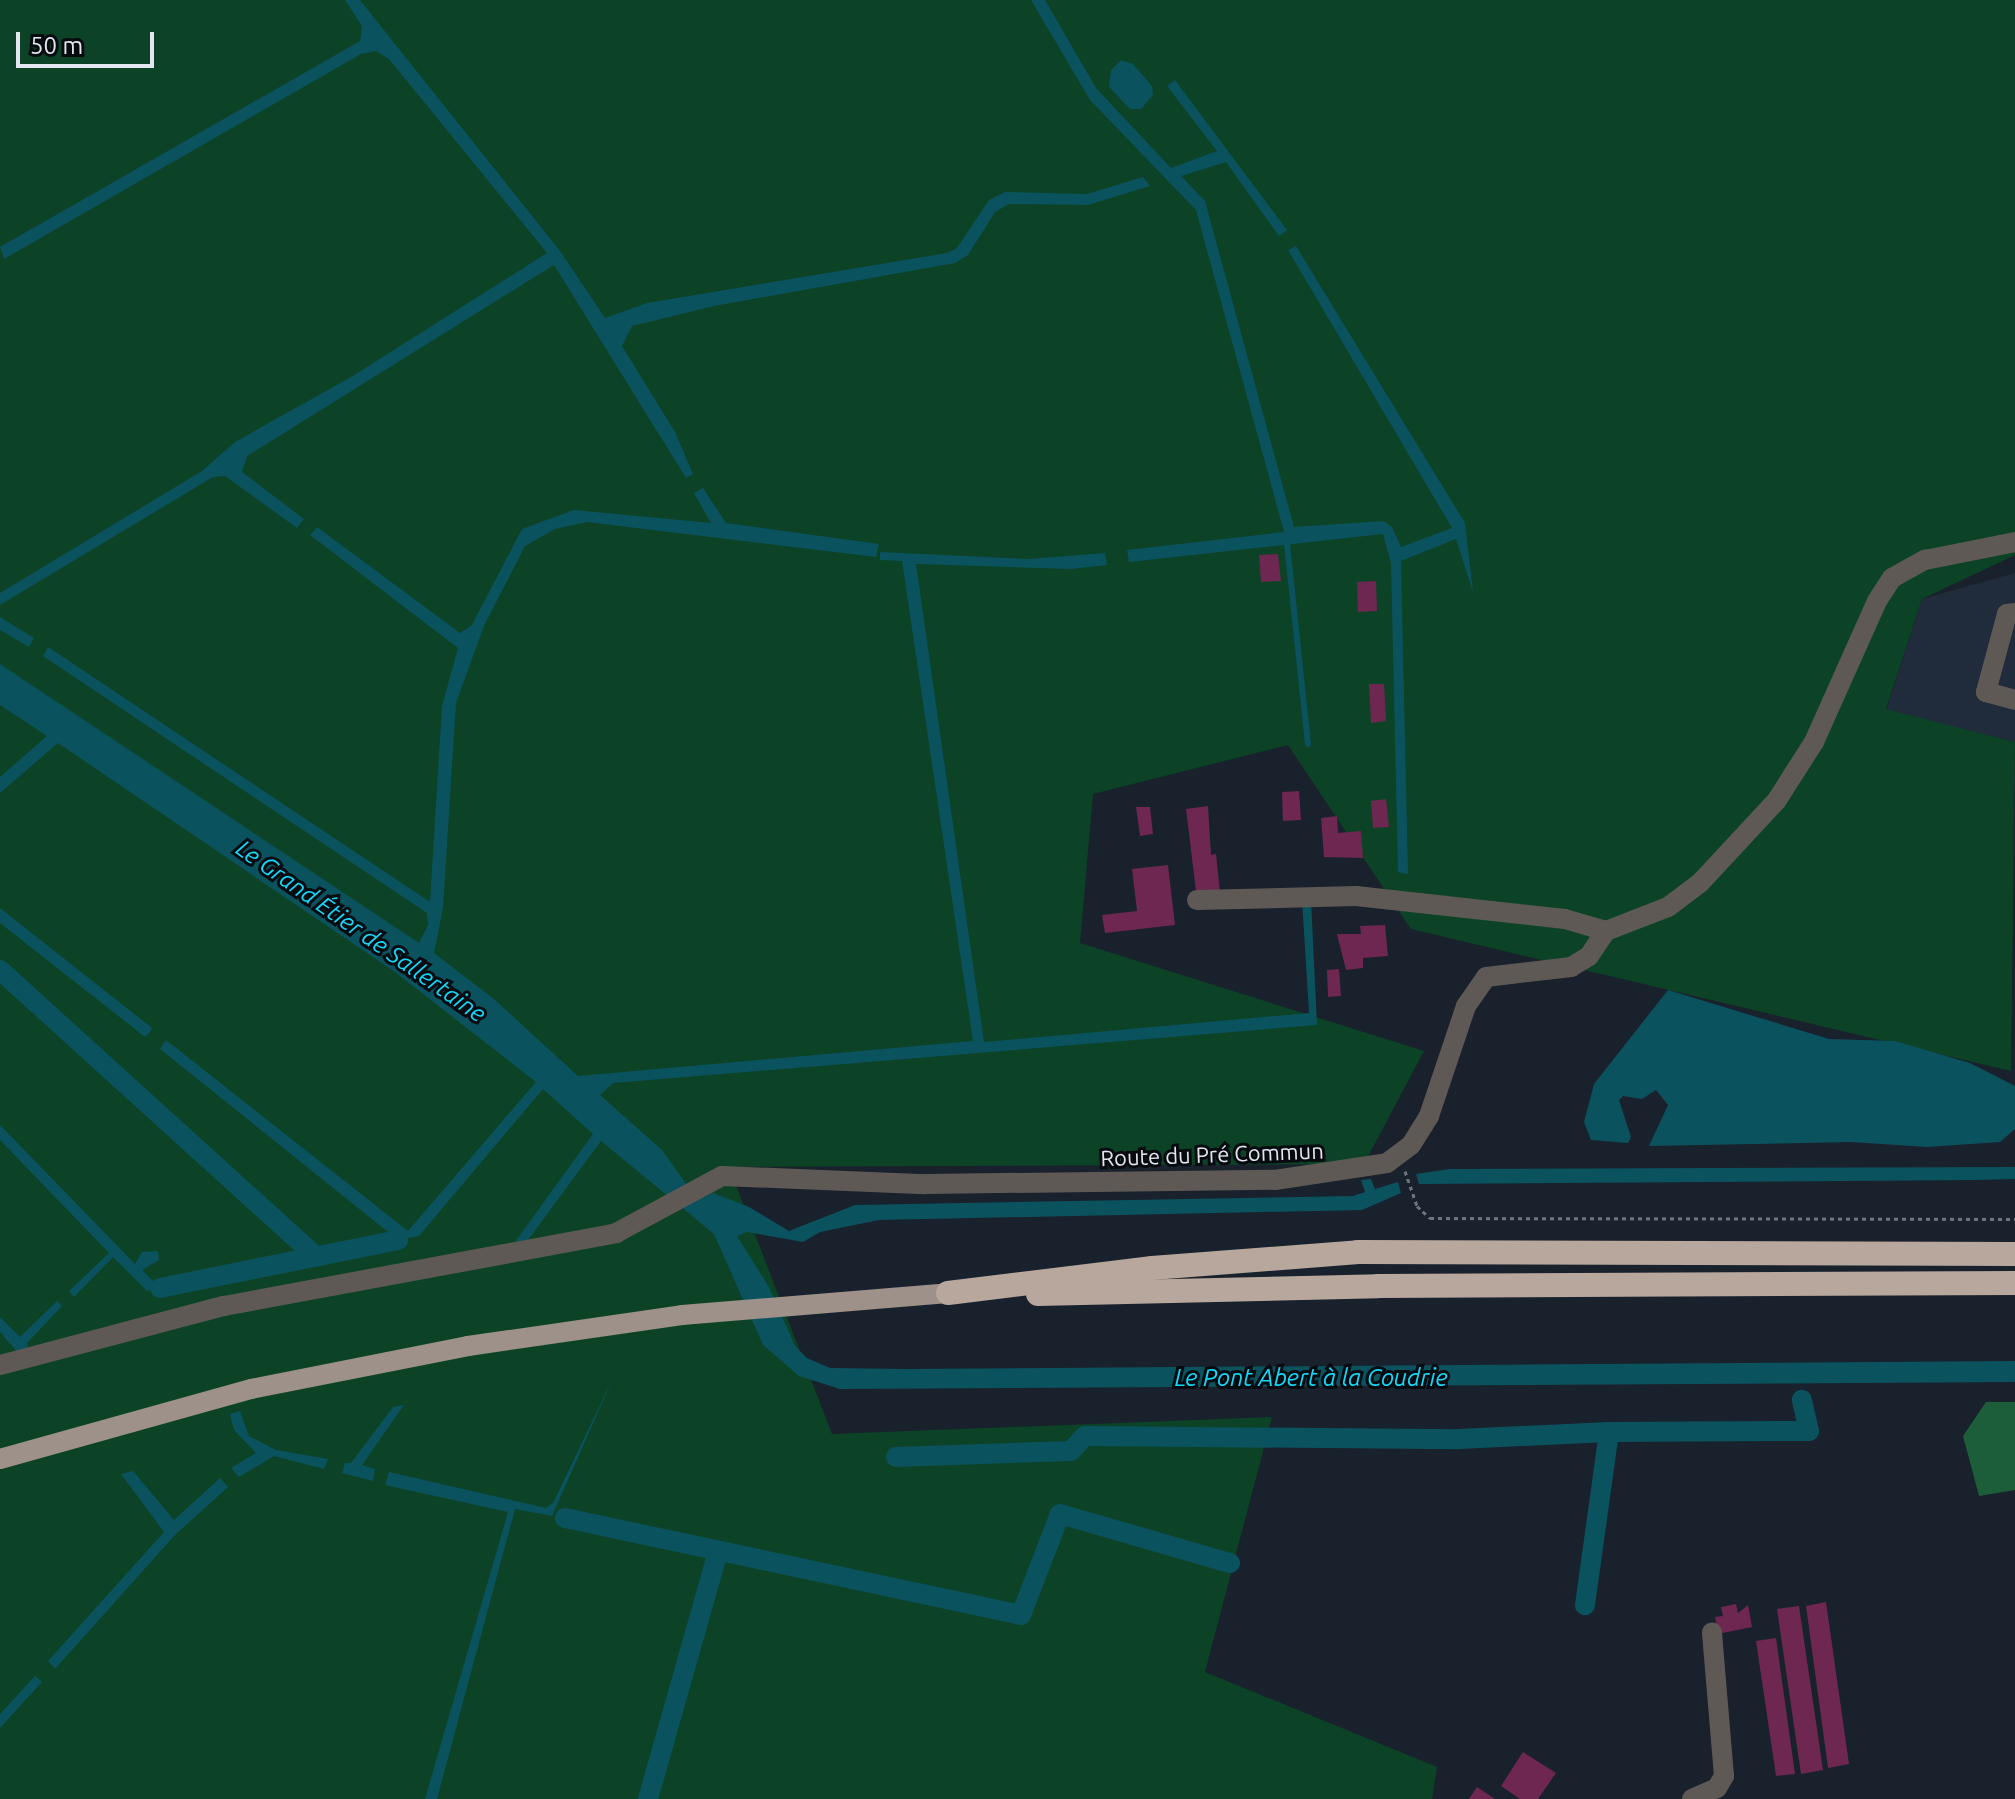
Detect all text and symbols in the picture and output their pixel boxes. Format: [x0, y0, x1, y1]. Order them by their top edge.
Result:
scale bar [20, 16, 158, 66]
text: 50 m [30, 32, 83, 59]
water label: Le Grand Étier de Sallertaine [231, 834, 491, 1028]
street label: Route du Pré Commun [1100, 1137, 1324, 1171]
water label: Le Pont Abert à la Coudrie [1174, 1364, 1448, 1392]

